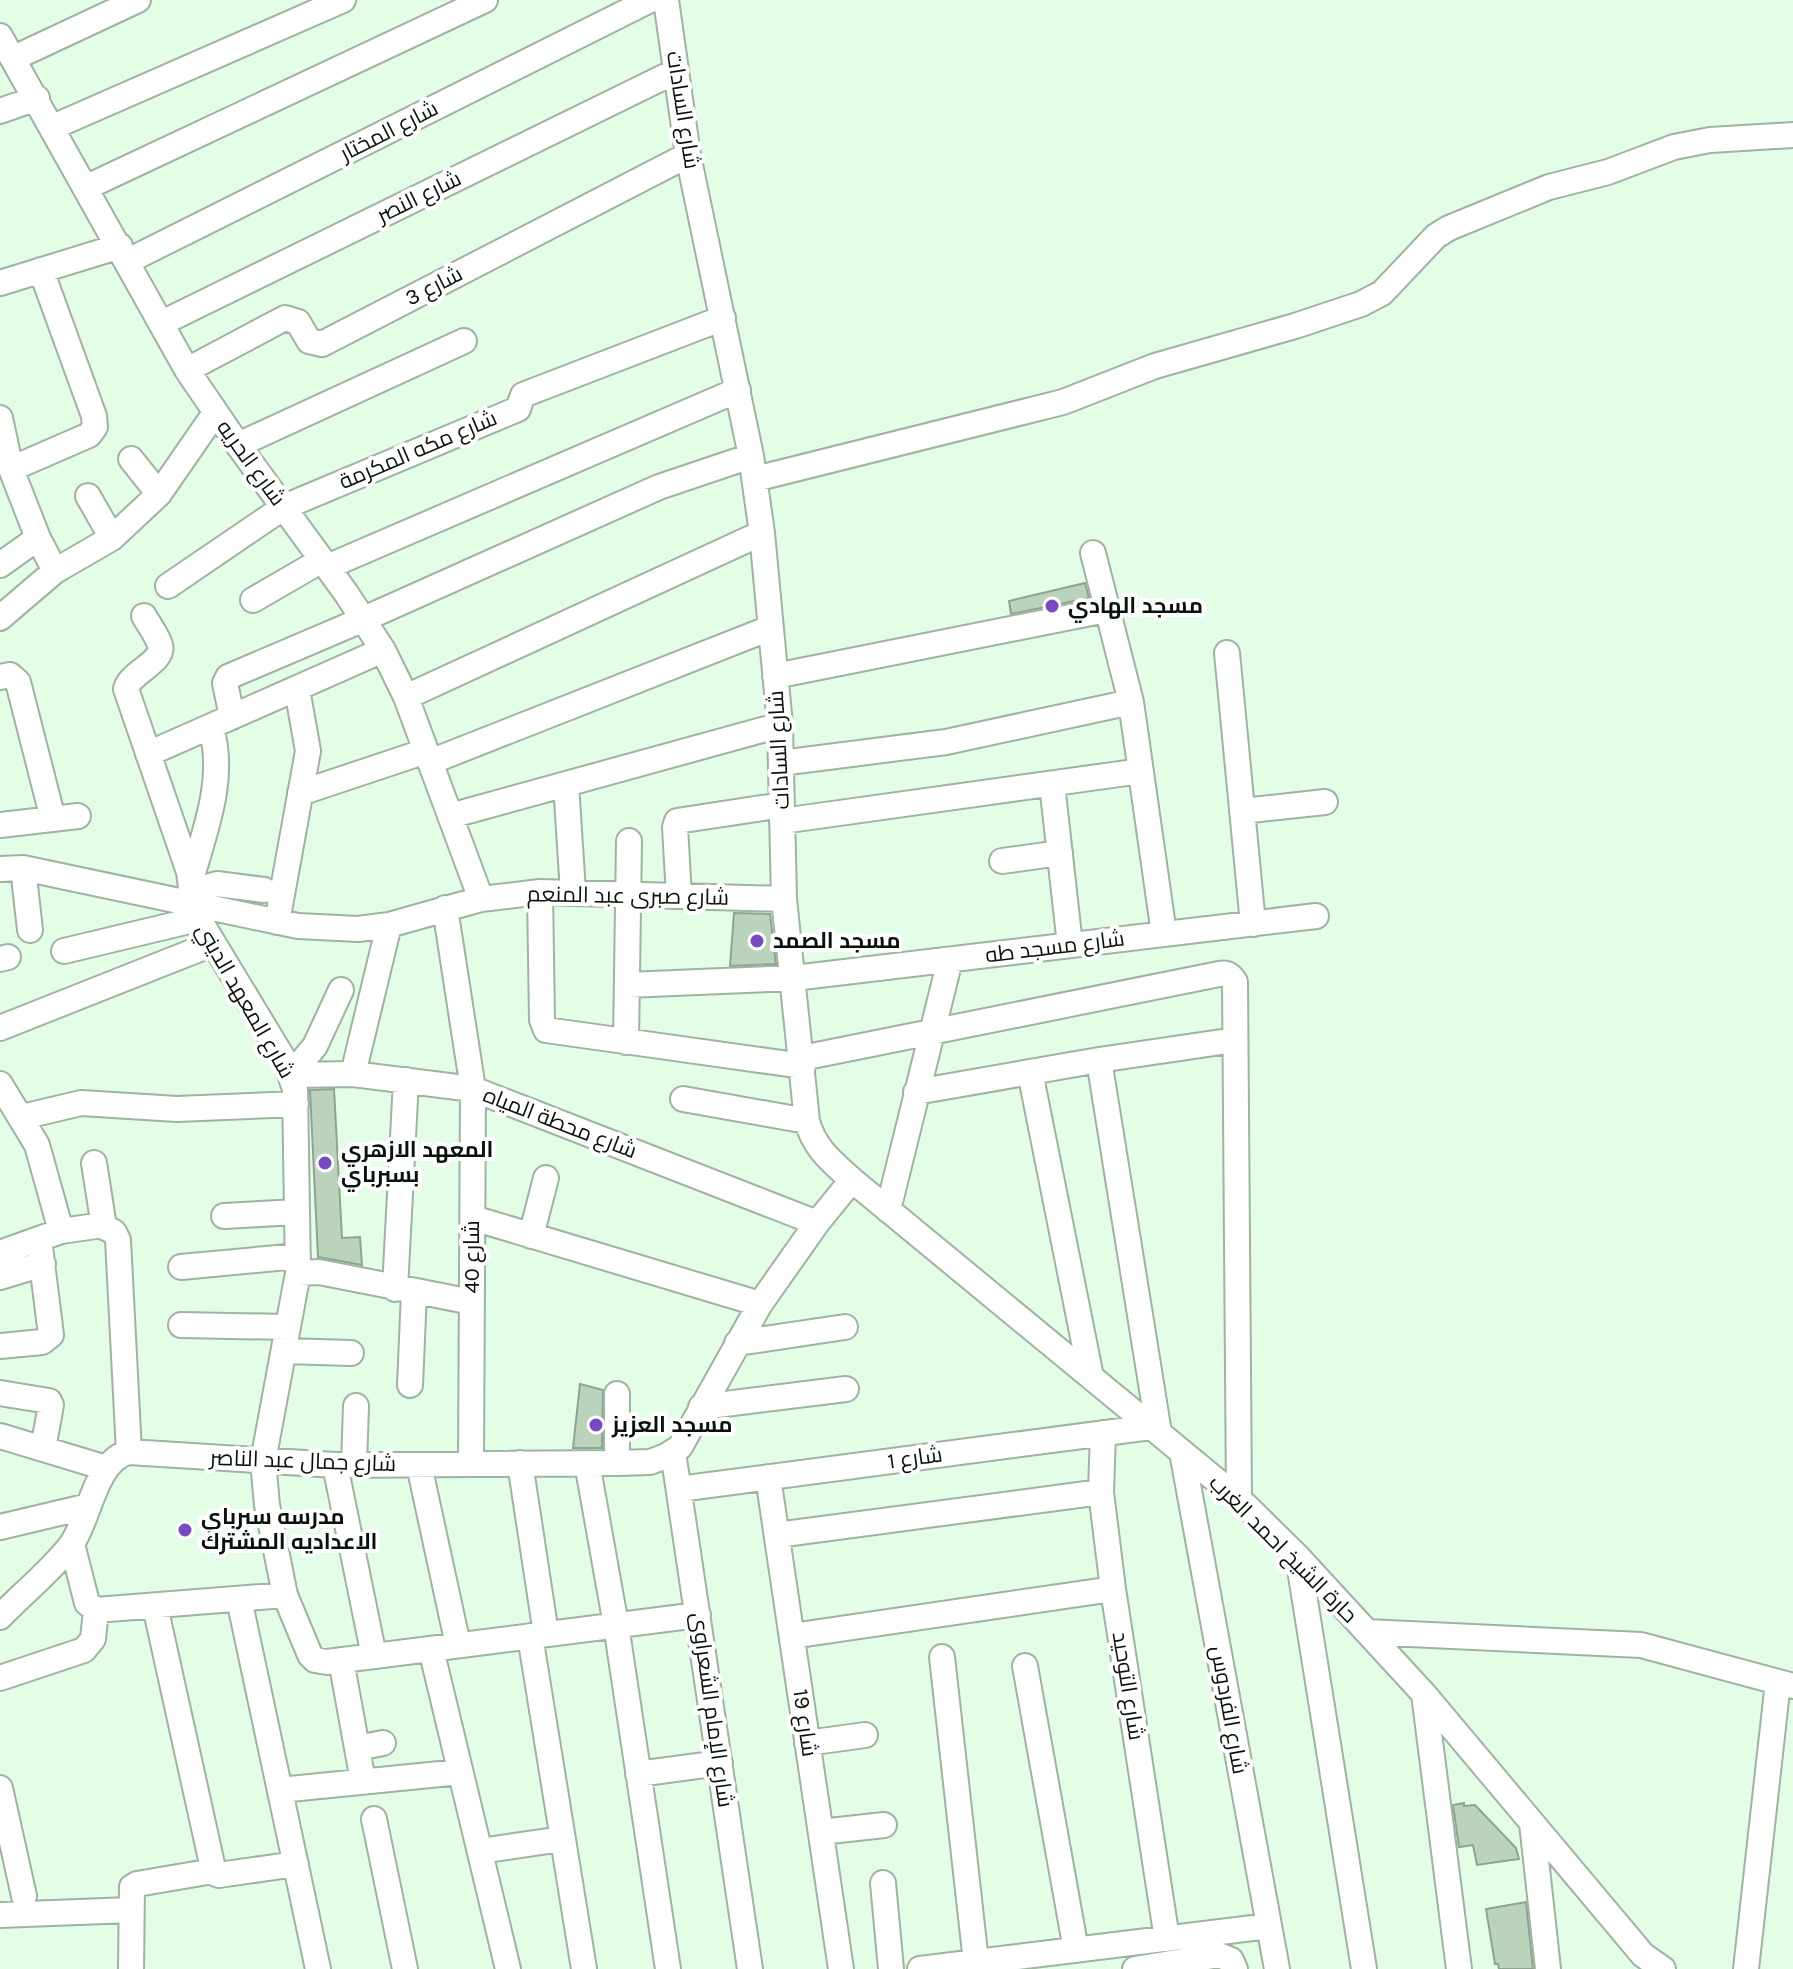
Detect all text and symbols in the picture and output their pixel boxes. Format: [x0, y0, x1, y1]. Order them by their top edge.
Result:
street label: شارع السادات [660, 49, 705, 171]
street label: شارع المختار [334, 95, 443, 169]
street label: شارع النصر [371, 165, 466, 230]
street label: شارع 3 [401, 261, 467, 312]
street label: شارع مكه المكرمة [335, 405, 501, 496]
street label: شارع الحريه [210, 415, 291, 512]
place label: مسجد الهادي [1068, 593, 1203, 623]
marker: مسجد الهادي [1043, 597, 1061, 615]
street label: شارع السادات [763, 690, 796, 810]
street label: شارع صبرى عبد المنعم [527, 881, 729, 913]
street label: شارع المعهد الديني [188, 919, 300, 1084]
street label: شارع مسجد طه [984, 926, 1126, 969]
place label: مسجد الصمد [773, 928, 900, 954]
marker: مسجد الصمد [748, 932, 766, 950]
street label: شارع محطة المياه [479, 1082, 640, 1165]
place label: المعهد الازهري بسبرباي [341, 1137, 493, 1192]
marker: المعهد الازهري بسبرباي [316, 1154, 334, 1172]
street label: شارع 40 [459, 1220, 486, 1294]
place label: مسجد العزيز [611, 1412, 733, 1438]
marker: مسجد العزيز [587, 1416, 605, 1434]
street label: شارع 1 [886, 1441, 944, 1476]
street label: شارع جمال عبد الناصر [207, 1445, 397, 1478]
street label: حارة الشيخ احمد الغرب [1203, 1469, 1363, 1629]
place label: مدرسه سبرباي الاعداديه المشترك [201, 1504, 378, 1555]
marker: مدرسه سبرباي الاعداديه المشترك [176, 1521, 194, 1539]
street label: شارع الإمام الشعراوى [683, 1611, 739, 1809]
street label: شارع التوحيد [1106, 1630, 1149, 1742]
street label: شارع الفردوس [1204, 1644, 1253, 1776]
street label: شارع 19 [786, 1688, 823, 1759]

